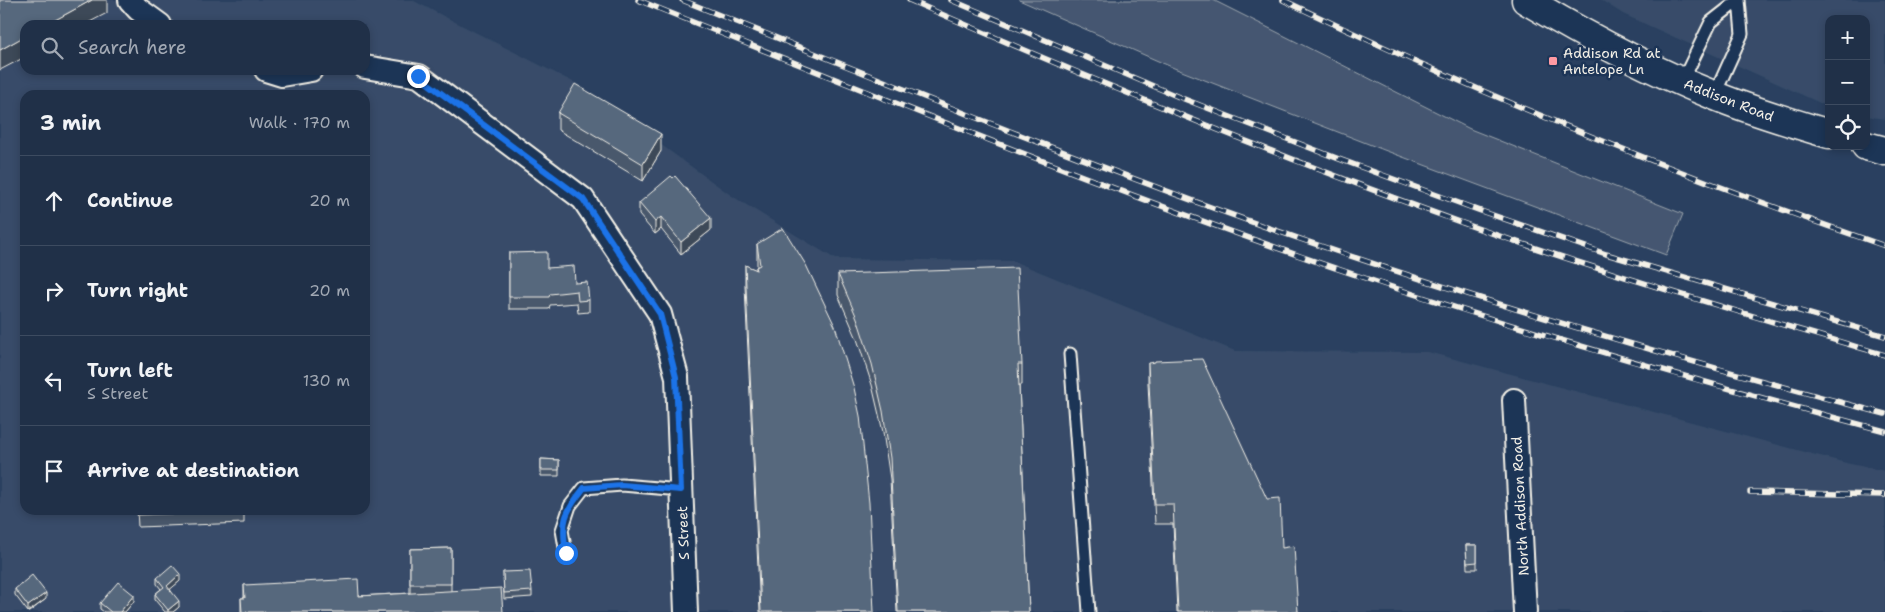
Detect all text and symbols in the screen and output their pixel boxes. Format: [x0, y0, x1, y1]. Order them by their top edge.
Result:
map controls [1825, 15, 1870, 150]
button: + [1825, 15, 1870, 60]
search box [20, 20, 370, 75]
icon: search [38, 34, 66, 62]
text: Search here [78, 35, 187, 60]
place label: Addison Rd at Antelope Ln [1563, 44, 1661, 78]
marker: Addison Rd at Antelope Ln [1547, 55, 1559, 67]
button: − [1825, 60, 1870, 105]
route end [407, 65, 430, 88]
street label: Addison Road [1681, 75, 1777, 125]
button: locate [1825, 105, 1870, 150]
text: 3 min [40, 109, 101, 137]
text: Walk · 170 m [249, 112, 350, 133]
icon: ahead [40, 187, 68, 215]
text: Continue [87, 188, 173, 213]
text: 20 m [309, 190, 350, 211]
icon: right [40, 277, 68, 305]
text: Turn right [87, 278, 188, 303]
text: 20 m [309, 280, 350, 301]
text: Turn left [87, 358, 173, 383]
icon: left [40, 367, 68, 395]
text: 130 m [303, 370, 350, 391]
text: S Street [87, 383, 148, 404]
street label: North Addison Road [1507, 436, 1533, 576]
icon: arrive [40, 457, 68, 485]
text: Arrive at destination [87, 458, 299, 483]
street label: S Street [673, 506, 693, 560]
route start [555, 542, 578, 565]

